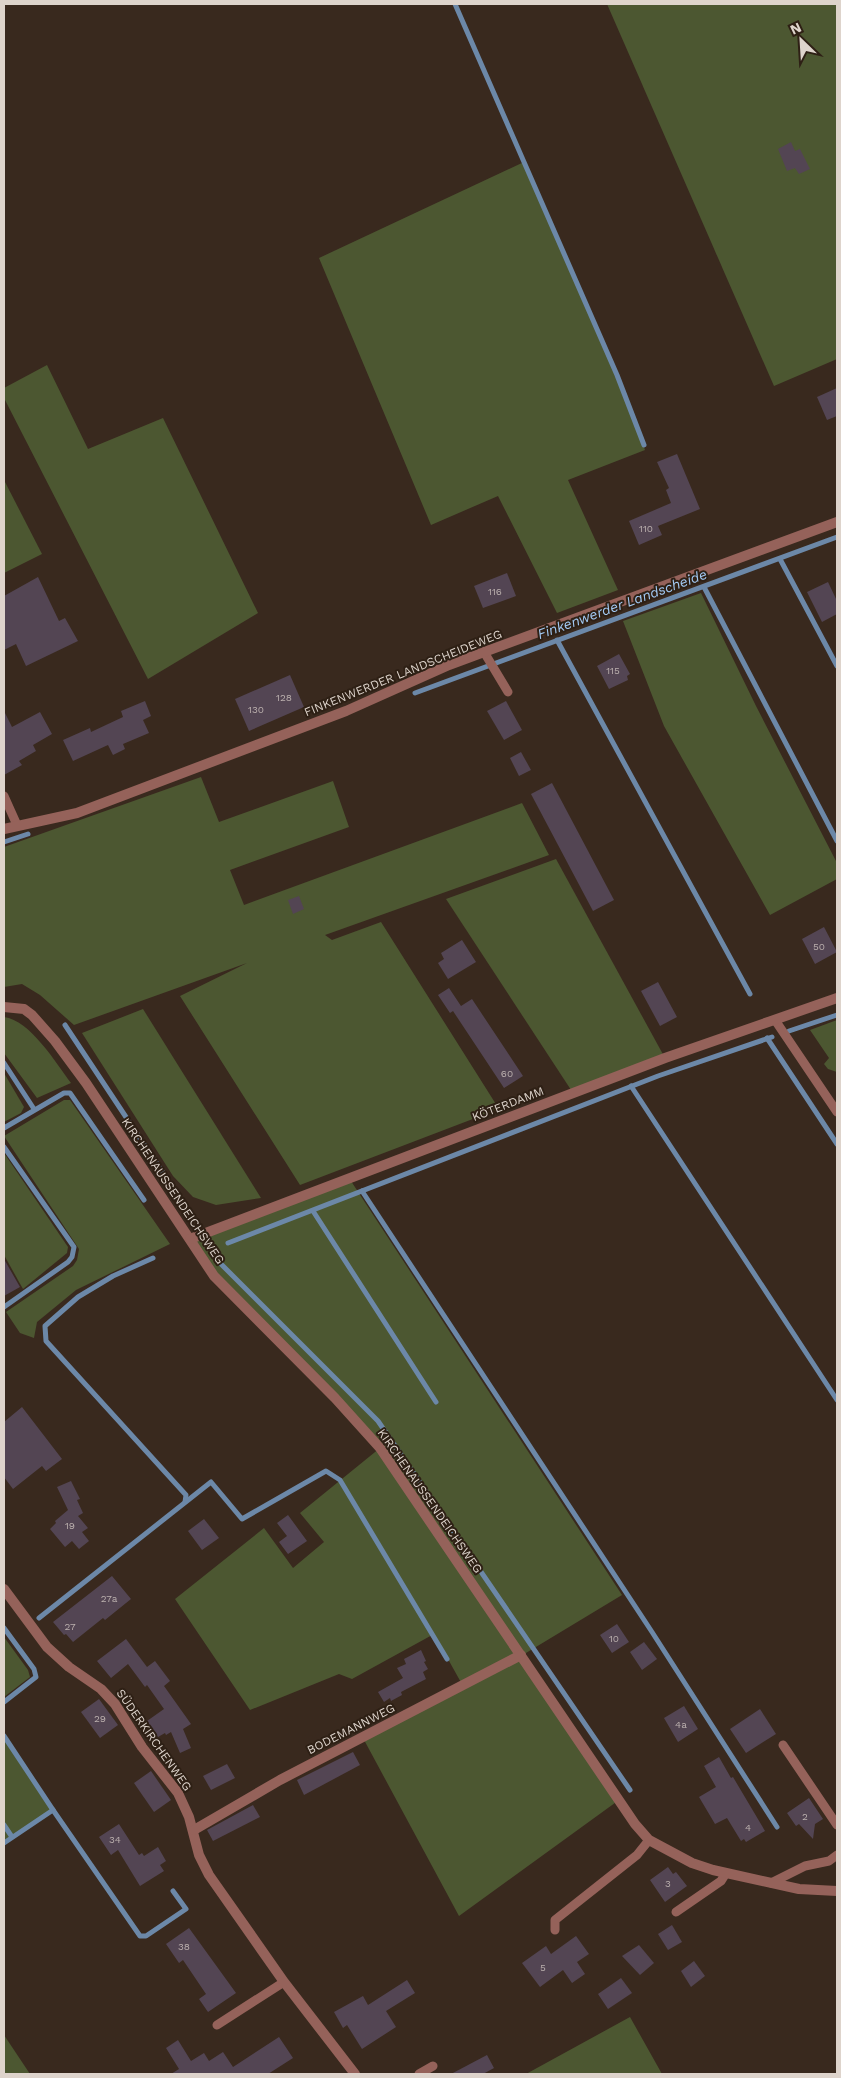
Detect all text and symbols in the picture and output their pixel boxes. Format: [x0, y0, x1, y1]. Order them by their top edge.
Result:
north arrow [776, 15, 826, 65]
text: N [787, 19, 804, 38]
house number: 110 [639, 523, 653, 534]
water label: Finkenwerder Landscheide [535, 566, 709, 642]
house number: 116 [488, 586, 502, 597]
street label: FINKENWERDER LANDSCHEIDEWEG [302, 627, 504, 719]
house number: 115 [606, 665, 620, 676]
house number: 128 [276, 692, 292, 703]
house number: 130 [248, 704, 264, 715]
house number: 50 [813, 941, 825, 952]
house number: 60 [501, 1068, 513, 1079]
street label: KÖTERDAMM [470, 1084, 546, 1124]
street label: KIRCHENAUSSENDEICHSWEG [119, 1115, 227, 1267]
street label: KIRCHENAUSSENDEICHSWEG [375, 1426, 485, 1576]
house number: 19 [65, 1520, 75, 1531]
house number: 27a [101, 1593, 118, 1604]
house number: 27 [64, 1621, 76, 1632]
house number: 10 [609, 1633, 619, 1644]
street label: SÜDERKIRCHENWEG [114, 1686, 194, 1794]
street label: BODEMANNWEG [305, 1701, 397, 1757]
house number: 29 [94, 1713, 106, 1724]
house number: 4a [675, 1719, 687, 1730]
house number: 2 [802, 1811, 808, 1822]
house number: 4 [745, 1822, 751, 1833]
house number: 34 [109, 1834, 121, 1845]
house number: 3 [665, 1878, 671, 1889]
house number: 38 [178, 1941, 190, 1952]
house number: 5 [540, 1962, 546, 1973]

